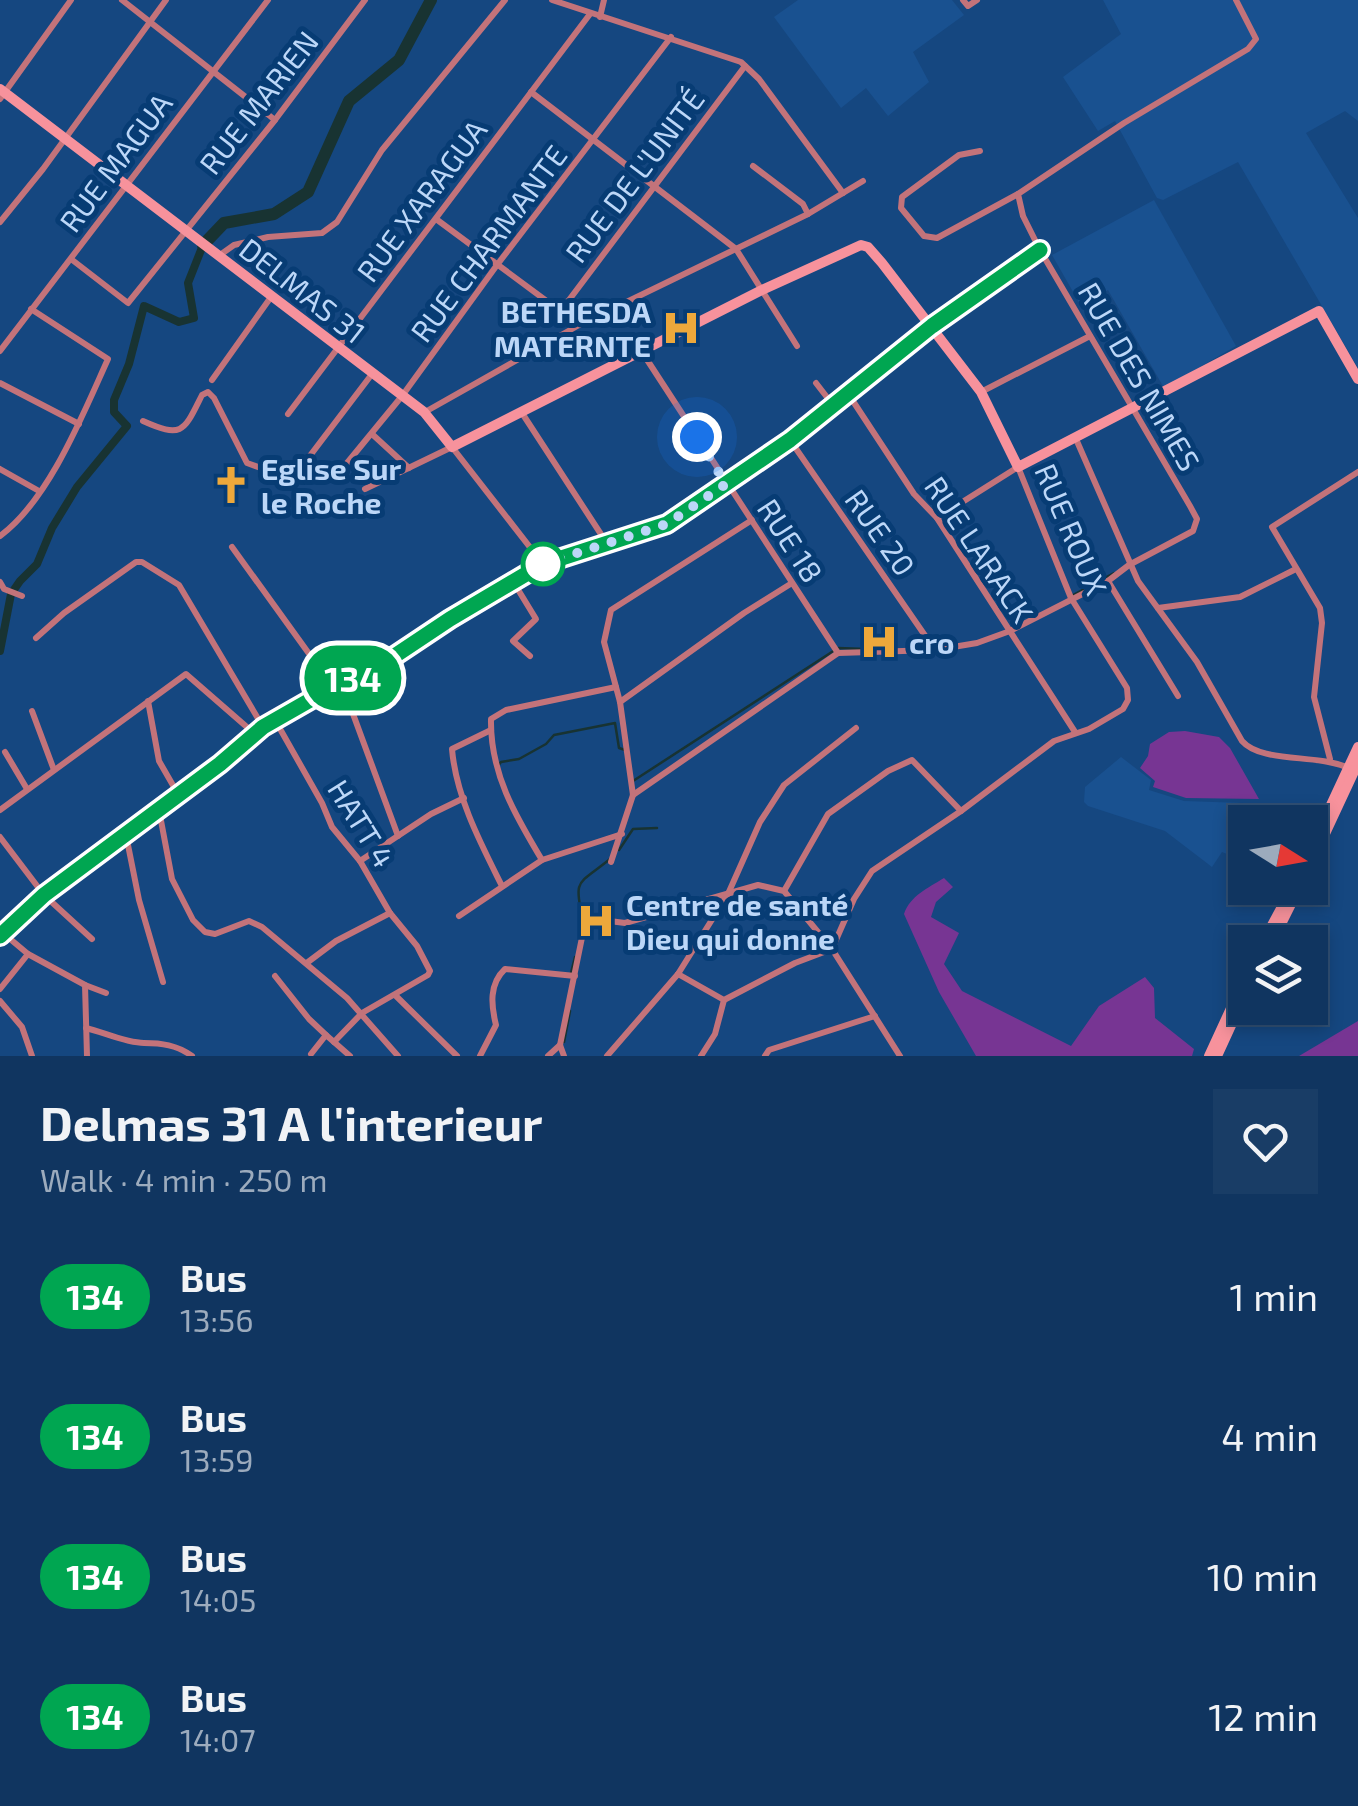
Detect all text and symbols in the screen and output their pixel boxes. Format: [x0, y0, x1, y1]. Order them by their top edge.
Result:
street label: RUE MARIEN [191, 23, 325, 181]
street label: RUE DE L'UNITÉ [557, 81, 711, 269]
street label: RUE MAGUA [51, 85, 179, 238]
street label: RUE XARAGUA [348, 112, 494, 288]
street label: RUE CHARMANTE [402, 138, 574, 348]
street label: DELMAS 31 [233, 230, 373, 350]
street label: RUE DES NIMES [1072, 276, 1208, 476]
place label: BETHESDA MATERNTE [494, 293, 651, 363]
hospital icon: BETHESDA MATERNTE [660, 307, 702, 349]
your location [672, 412, 722, 462]
place label: Eglise Sur le Roche [261, 450, 402, 520]
street label: RUE ROUX [1028, 458, 1116, 600]
church icon: Eglise Sur le Roche [210, 464, 252, 506]
street label: RUE LARACK [918, 469, 1042, 629]
street label: RUE 20 [838, 482, 924, 582]
street label: RUE 18 [751, 492, 831, 588]
unlabelled marker [522, 543, 564, 585]
hospital icon: cro [858, 621, 900, 663]
place label: cro [909, 624, 955, 660]
line badge: 134 [296, 646, 410, 710]
text: 134 [324, 657, 382, 699]
street label: HATT 4 [321, 773, 403, 873]
north arrow [1228, 805, 1328, 905]
map controls [1228, 805, 1328, 1025]
place label: Centre de santé Dieu qui donne [626, 886, 848, 956]
hospital icon: Centre de santé Dieu qui donne [575, 900, 617, 942]
button: layers [1228, 925, 1328, 1025]
button: heart [1213, 1089, 1318, 1194]
text: Delmas 31 A l'interieur [40, 1093, 543, 1151]
text: Walk · 4 min · 250 m [40, 1160, 328, 1198]
text: Bus [180, 1254, 247, 1300]
text: 1 min [1230, 1273, 1318, 1319]
text: 134 [66, 1275, 124, 1317]
text: 13:56 [180, 1300, 254, 1338]
text: Bus [180, 1394, 247, 1440]
text: 4 min [1221, 1413, 1318, 1459]
text: 134 [66, 1415, 124, 1457]
text: 13:59 [180, 1440, 254, 1478]
text: Bus [180, 1534, 247, 1580]
text: 10 min [1207, 1553, 1318, 1599]
text: 134 [66, 1555, 124, 1597]
text: 14:05 [180, 1580, 256, 1618]
text: Bus [180, 1674, 247, 1720]
text: 12 min [1208, 1693, 1318, 1739]
text: 134 [66, 1695, 124, 1737]
text: 14:07 [180, 1720, 256, 1758]

